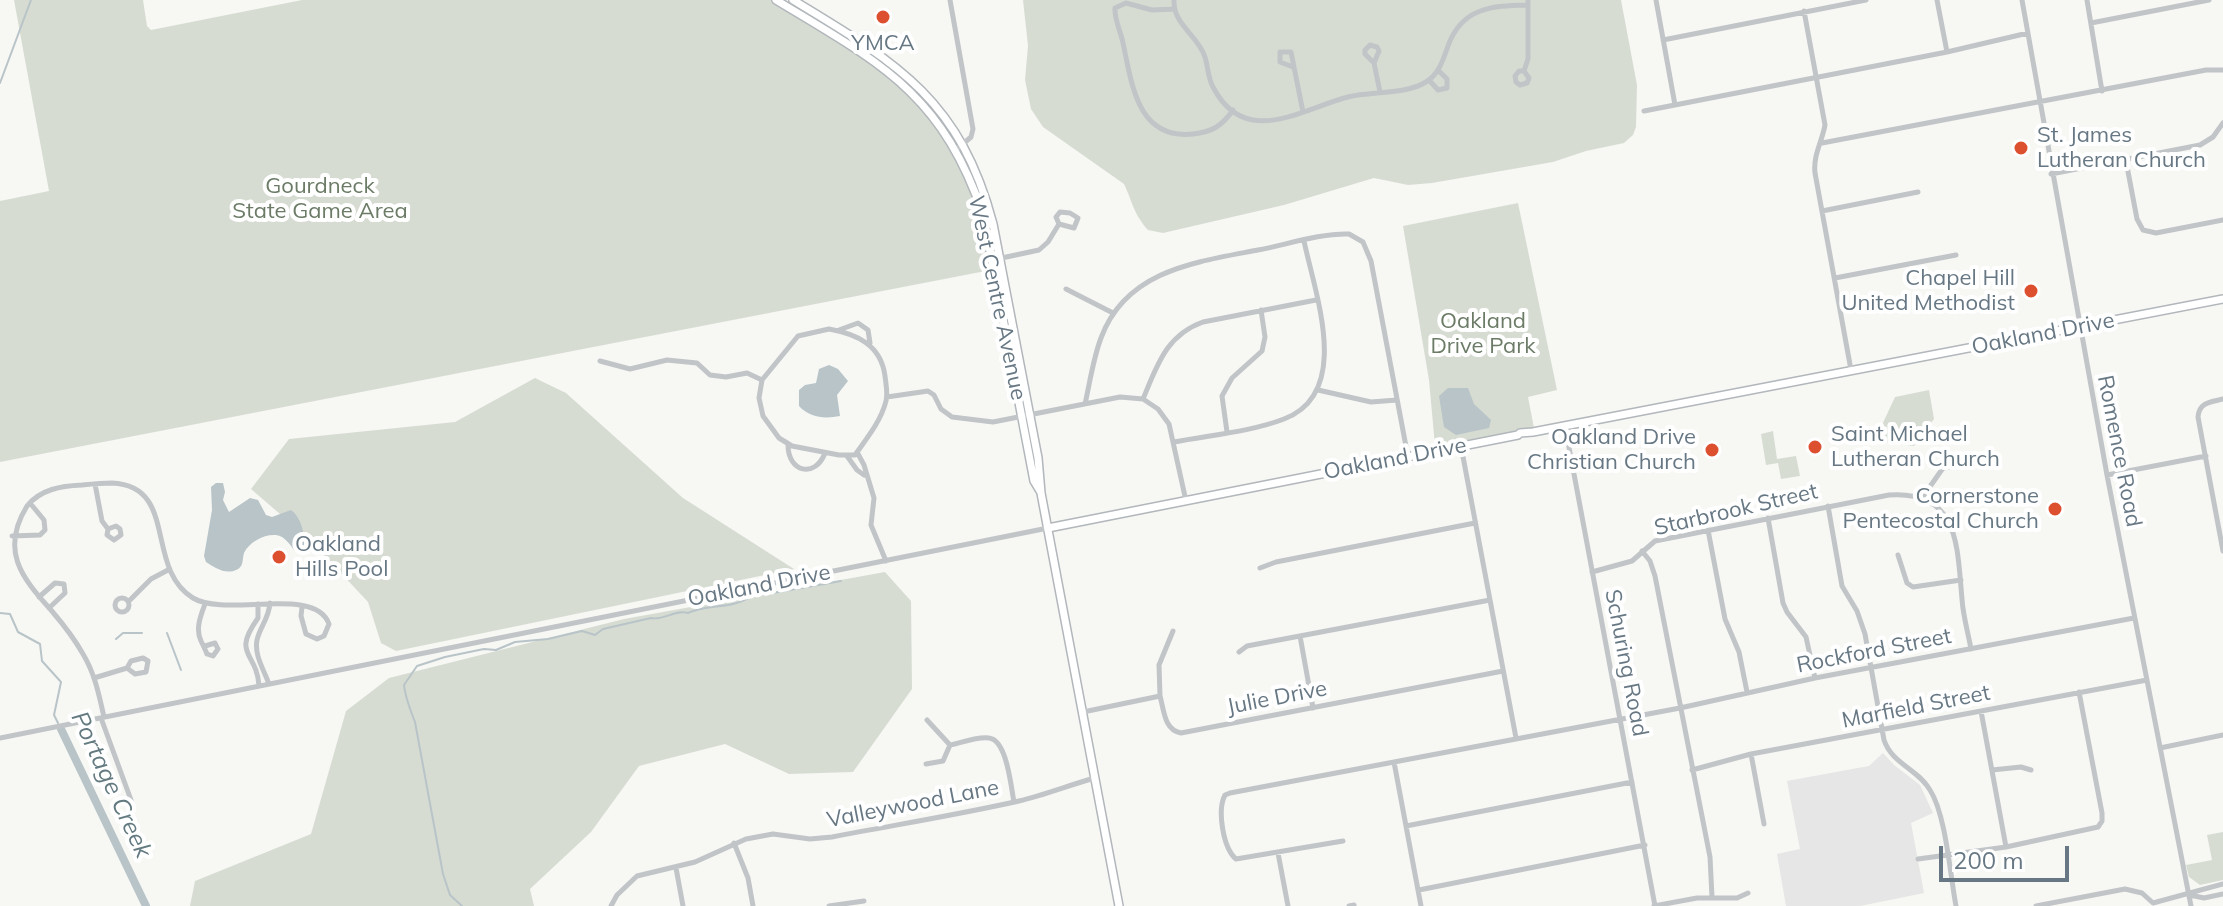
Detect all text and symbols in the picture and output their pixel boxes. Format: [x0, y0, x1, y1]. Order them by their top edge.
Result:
marker: YMCA [874, 8, 892, 26]
place label: YMCA [851, 30, 915, 56]
place label: St. James Lutheran Church [2037, 122, 2206, 174]
marker: St. James Lutheran Church [2012, 139, 2030, 157]
park label: Gourdneck State Game Area [232, 173, 408, 224]
street label: West Centre Avenue [962, 193, 1032, 403]
place label: Chapel Hill United Methodist [1841, 265, 2015, 316]
marker: Chapel Hill United Methodist [2022, 282, 2040, 300]
street label: Oakland Drive [1969, 307, 2117, 361]
park label: Oakland Drive Park [1430, 308, 1536, 360]
street label: Romence Road [2091, 373, 2147, 529]
place label: Saint Michael Lutheran Church [1831, 421, 2000, 472]
place label: Oakland Drive Christian Church [1527, 424, 1696, 476]
street label: Oakland Drive [1321, 432, 1469, 486]
marker: Saint Michael Lutheran Church [1806, 438, 1824, 456]
marker: Oakland Drive Christian Church [1703, 441, 1721, 459]
street label: Starbrook Street [1652, 478, 1820, 542]
place label: Cornerstone Pentecostal Church [1843, 483, 2039, 534]
marker: Cornerstone Pentecostal Church [2046, 500, 2064, 518]
place label: Oakland Hills Pool [295, 531, 388, 582]
marker: Oakland Hills Pool [270, 548, 288, 566]
street label: Oakland Drive [685, 559, 833, 613]
street label: Schuring Road [1599, 587, 1653, 739]
street label: Rockford Street [1794, 623, 1954, 679]
street label: Julie Drive [1225, 675, 1329, 721]
street label: Marfield Street [1840, 680, 1992, 734]
water label: Portage Creek [65, 707, 157, 863]
street label: Valleywood Lane [825, 774, 1001, 834]
scale bar [1943, 830, 2073, 880]
text: 200 m [1953, 845, 2024, 875]

